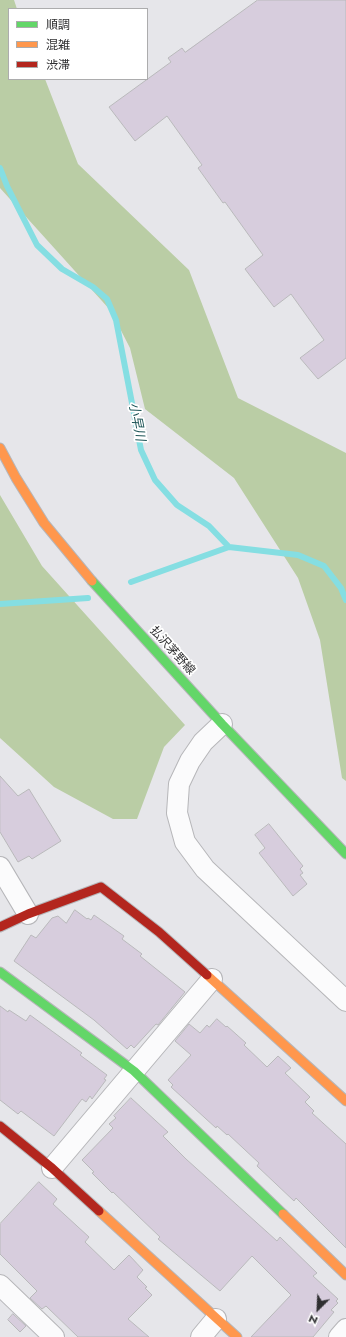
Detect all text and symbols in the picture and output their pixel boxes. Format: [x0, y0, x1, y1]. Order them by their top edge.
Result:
legend [8, 8, 148, 80]
text: 順調 [46, 16, 70, 34]
text: 混雑 [46, 36, 70, 54]
text: 渋滞 [46, 56, 70, 74]
water label: 小早川 [125, 401, 147, 443]
street label: 払沢茅野線 [147, 624, 197, 678]
north arrow [298, 1289, 338, 1329]
text: N [306, 1311, 320, 1329]

